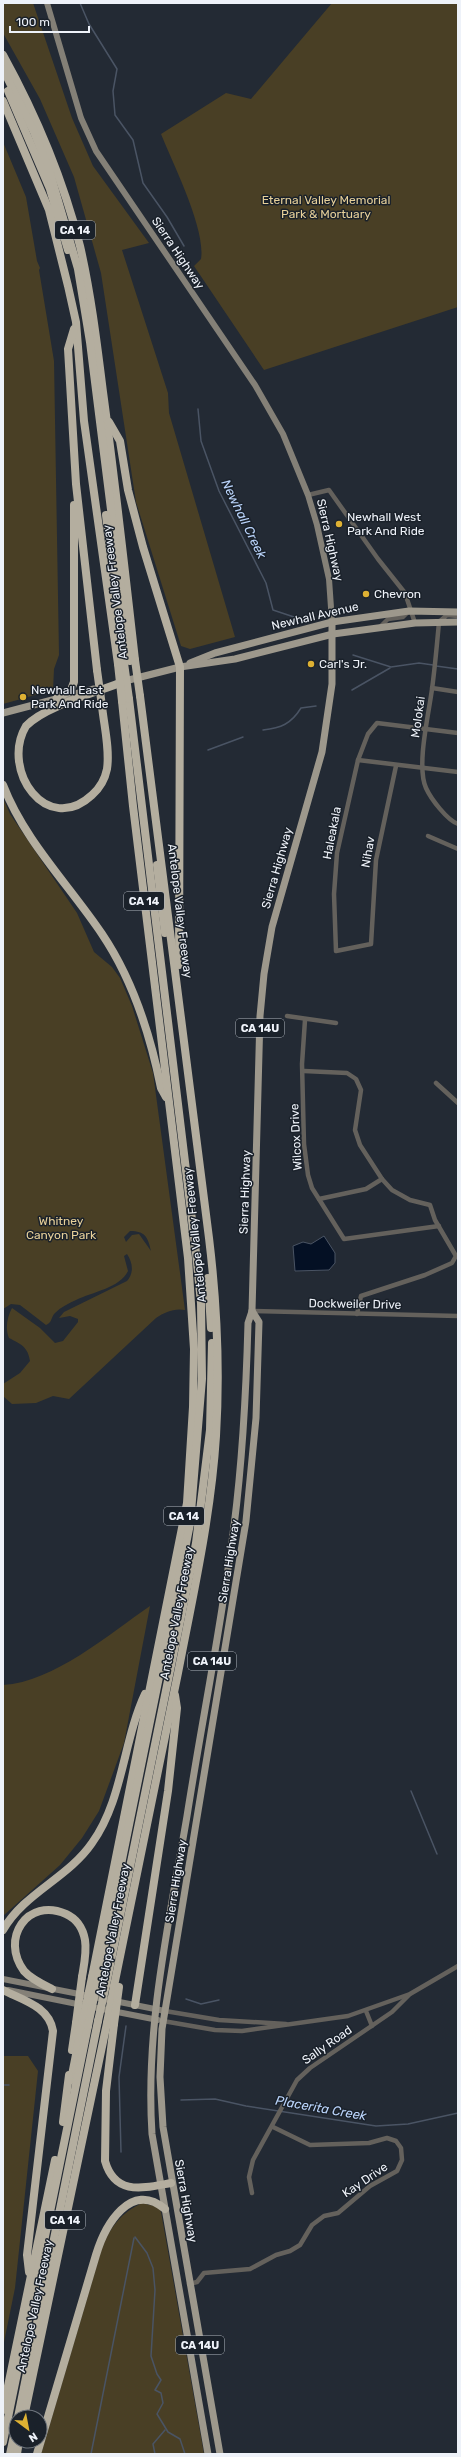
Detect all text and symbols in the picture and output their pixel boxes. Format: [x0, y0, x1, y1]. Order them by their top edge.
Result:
scale bar [10, 8, 89, 34]
text: 100 m [16, 15, 50, 29]
park label: Eternal Valley Memorial Park & Mortuary [262, 193, 390, 221]
street label: Sierra Highway [149, 214, 208, 292]
road number: CA 14 [55, 221, 95, 239]
water label: Newhall Creek [218, 477, 270, 561]
street label: Sierra Highway [314, 497, 346, 583]
place label: Newhall West Park And Ride [347, 510, 425, 538]
marker: Newhall West Park And Ride [334, 519, 344, 529]
street label: Antelope Valley Freeway [100, 524, 130, 660]
place label: Chevron [374, 587, 421, 601]
marker: Chevron [361, 589, 371, 599]
street label: Newhall Avenue [270, 599, 360, 633]
place label: Carl's Jr. [319, 657, 367, 671]
marker: Carl's Jr. [306, 659, 316, 669]
place label: Newhall East Park And Ride [31, 683, 109, 711]
marker: Newhall East Park And Ride [18, 692, 28, 702]
street label: Molokai [408, 695, 428, 739]
street label: Haleakala [320, 805, 344, 861]
street label: Sierra Highway [259, 825, 295, 910]
street label: Nihav [358, 835, 378, 869]
street label: Antelope Valley Freeway [165, 843, 195, 979]
road number: CA 14 [124, 892, 164, 910]
road number: CA 14U [236, 1019, 284, 1037]
street label: Wilcox Drive [287, 1103, 305, 1171]
street label: Sierra Highway [237, 1149, 253, 1234]
street label: Antelope Valley Freeway [181, 1167, 209, 1303]
park label: Whitney Canyon Park [26, 1214, 97, 1242]
street label: Dockweiler Drive [308, 1296, 402, 1312]
road number: CA 14 [164, 1507, 204, 1525]
street label: Sierra Highway [216, 1518, 243, 1604]
street label: Antelope Valley Freeway [157, 1545, 197, 1681]
road number: CA 14U [188, 1652, 236, 1670]
street label: Sierra Highway [163, 1838, 190, 1924]
street label: Antelope Valley Freeway [93, 1862, 133, 1998]
street label: Sally Road [299, 2023, 355, 2067]
water label: Placerita Creek [274, 2093, 368, 2123]
street label: Sierra Highway [172, 2158, 200, 2244]
street label: Kay Drive [340, 2160, 391, 2200]
road number: CA 14 [45, 2211, 85, 2229]
street label: Antelope Valley Freeway [14, 2238, 56, 2374]
road number: CA 14U [176, 2336, 224, 2354]
north arrow [8, 2409, 48, 2449]
text: N [26, 2429, 40, 2445]

